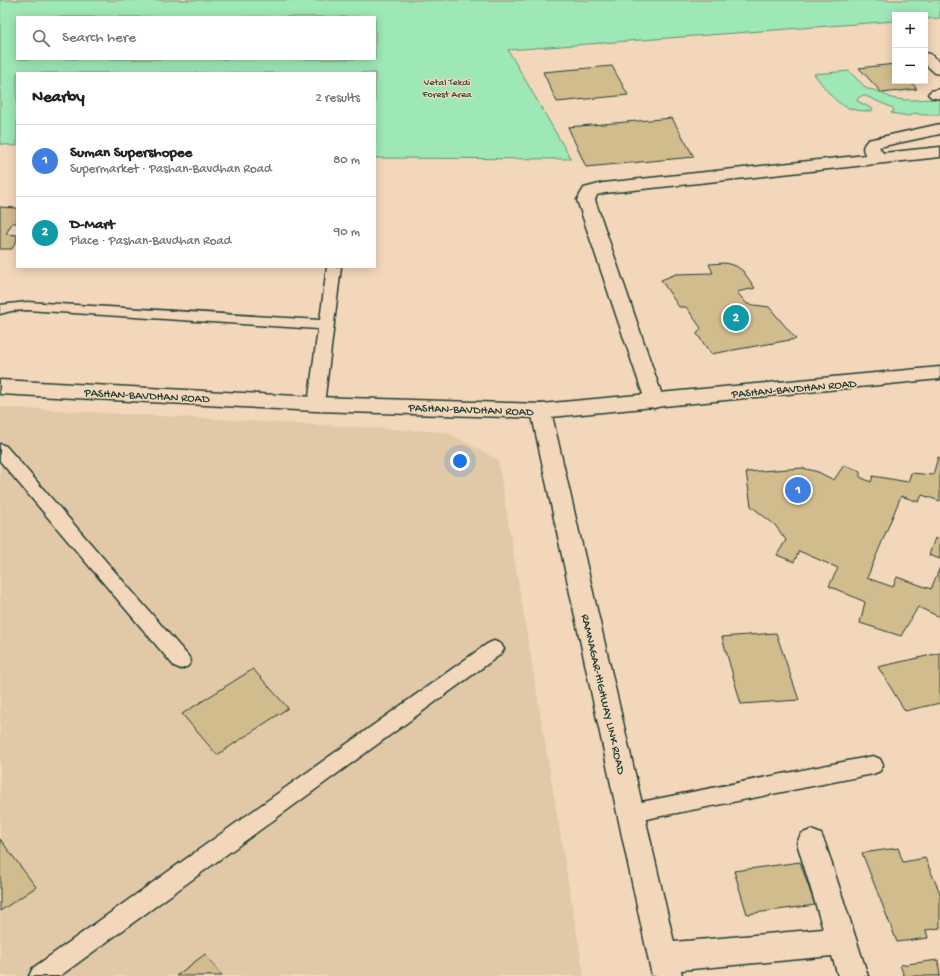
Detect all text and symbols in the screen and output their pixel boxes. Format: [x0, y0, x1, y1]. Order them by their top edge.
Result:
map controls [892, 12, 928, 84]
button: + [892, 12, 928, 48]
search box [16, 16, 376, 60]
icon: search [30, 27, 52, 49]
text: Search here [62, 29, 136, 47]
button: − [892, 48, 928, 84]
park label: Vetal Tekdi Forest Area [421, 77, 472, 101]
text: Nearby [32, 88, 85, 108]
text: 2 results [315, 91, 360, 106]
text: Suman Supershopee [70, 144, 192, 162]
text: 1 [42, 153, 48, 168]
text: 80 m [333, 153, 360, 168]
text: Supermarket · Pashan-Bavdhan Road [70, 162, 272, 177]
text: D-Mart [70, 216, 115, 234]
text: 2 [42, 225, 48, 240]
text: 90 m [334, 225, 360, 240]
text: Place · Pashan-Bavdhan Road [70, 234, 231, 249]
pin: 2 [723, 303, 749, 333]
street label: PASHAN-BAVDHAN ROAD [730, 378, 857, 403]
street label: PASHAN-BAVDHAN ROAD [83, 387, 210, 407]
street label: PASHAN-BAVDHAN ROAD [407, 402, 534, 420]
your location [450, 451, 470, 471]
pin: 1 [785, 475, 811, 505]
street label: RAMNAGAR-HIGHWAY LINK ROAD [577, 613, 627, 776]

